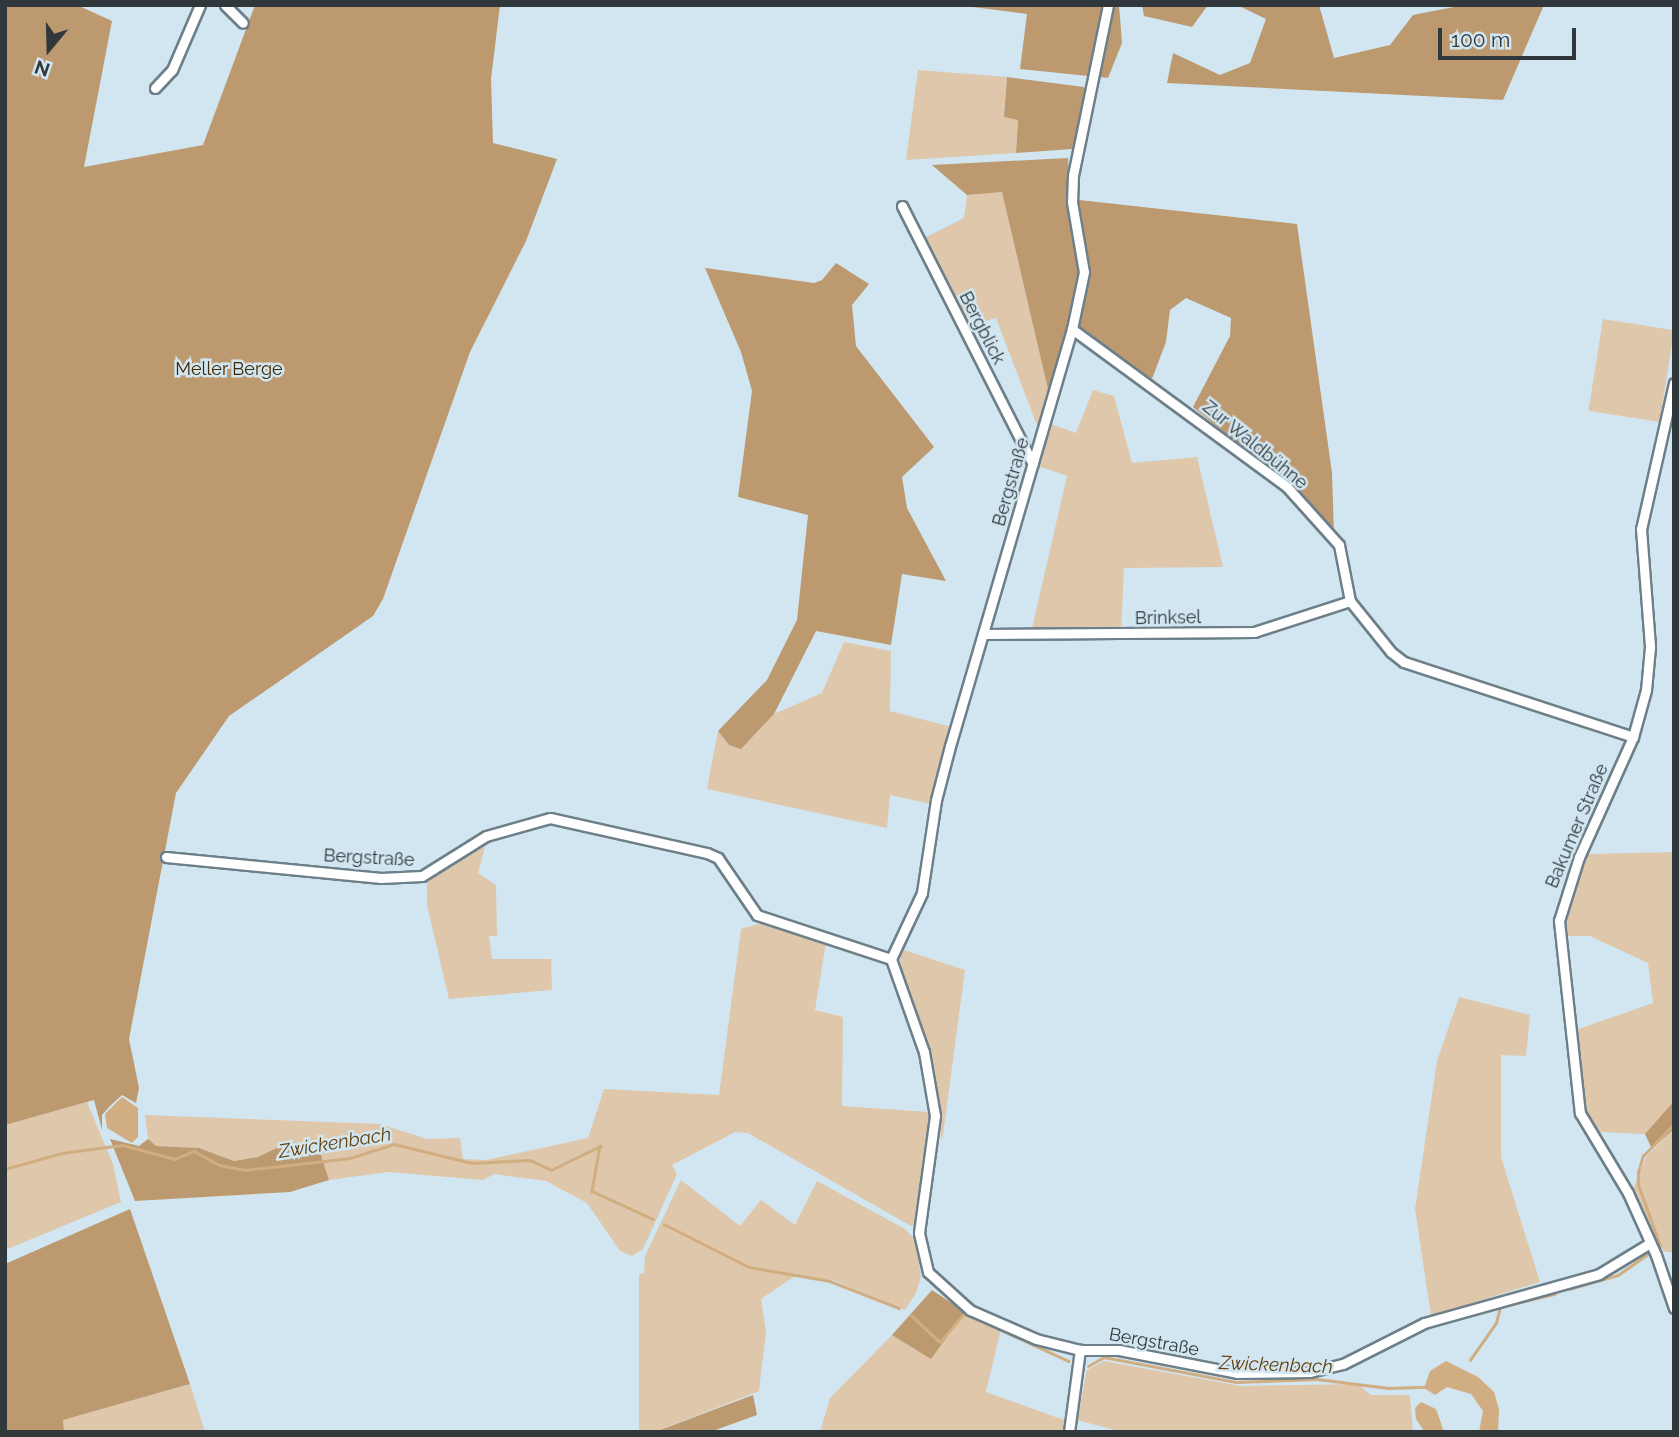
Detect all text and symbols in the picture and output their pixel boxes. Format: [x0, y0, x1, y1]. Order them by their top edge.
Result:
north arrow [14, 14, 84, 84]
scale bar [1441, 14, 1579, 58]
text: 100 m [1451, 27, 1510, 52]
text: N [32, 56, 53, 82]
street label: Bergblick [954, 288, 1010, 368]
park label: Meller Berge [175, 358, 283, 380]
street label: Zur Waldbühne [1198, 396, 1312, 494]
street label: Bergstraße [988, 435, 1034, 529]
street label: Brinksel [1135, 607, 1201, 629]
street label: Bakumer Straße [1541, 760, 1613, 892]
street label: Bergstraße [323, 845, 415, 871]
water label: Zwickenbach [277, 1123, 393, 1163]
street label: Bergstraße [1107, 1323, 1201, 1361]
water label: Zwickenbach [1219, 1352, 1333, 1378]

